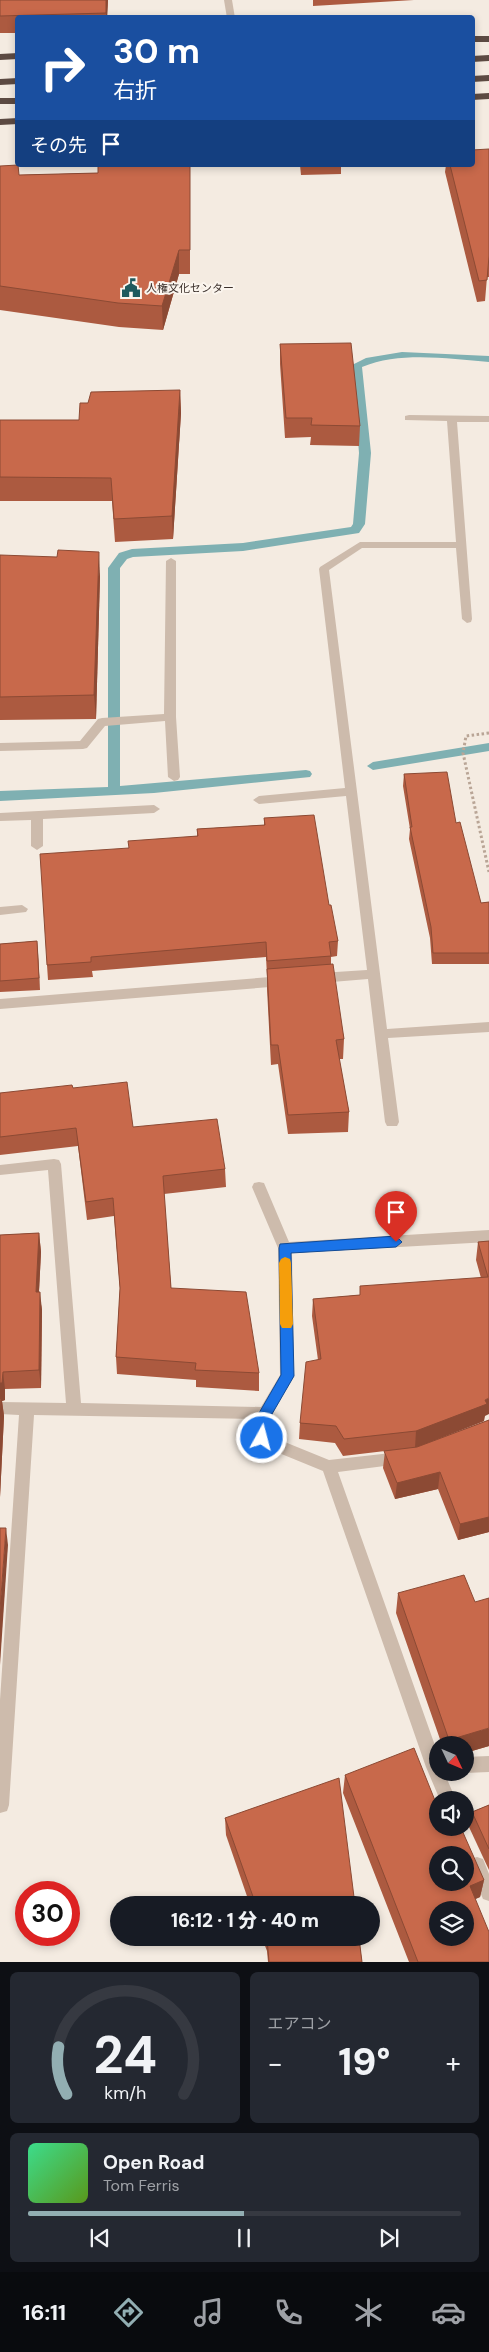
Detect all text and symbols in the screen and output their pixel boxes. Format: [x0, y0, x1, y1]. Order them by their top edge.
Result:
text: 30 m [113, 28, 200, 74]
icon: right [30, 35, 95, 100]
text: 右折 [113, 76, 157, 105]
icon: arrive [97, 130, 125, 158]
text: その先 [30, 133, 87, 158]
public building icon: 人権文化センター [120, 277, 142, 299]
place label: 人権文化センター [146, 281, 234, 295]
pin [375, 1191, 417, 1242]
icon: arrive [382, 1198, 410, 1226]
position arrow [235, 1411, 287, 1463]
north arrow [429, 1736, 474, 1781]
map controls [429, 1736, 474, 1946]
button: sound [429, 1791, 474, 1836]
button: search [429, 1846, 474, 1891]
speed limit sign: 30 [15, 1881, 80, 1946]
button: layers [429, 1901, 474, 1946]
text: 16:12 · 1 分 · 40 m [171, 1908, 319, 1933]
text: エアコン [268, 2013, 332, 2034]
text: 24 [93, 2021, 156, 2089]
text: 19° [338, 2037, 390, 2087]
text: − [268, 2045, 283, 2082]
text: + [446, 2045, 461, 2082]
text: km/h [104, 2081, 146, 2105]
text: Open Road [103, 2150, 205, 2175]
text: Tom Ferris [103, 2175, 180, 2196]
icon: previous [86, 2224, 114, 2252]
icon: pause [230, 2224, 258, 2252]
icon: next [375, 2224, 403, 2252]
icon: directions [111, 2295, 146, 2330]
icon: music [191, 2295, 226, 2330]
icon: phone [271, 2295, 306, 2330]
icon: climate [351, 2295, 386, 2330]
icon: car [431, 2295, 466, 2330]
text: 16:11 [23, 2298, 66, 2327]

